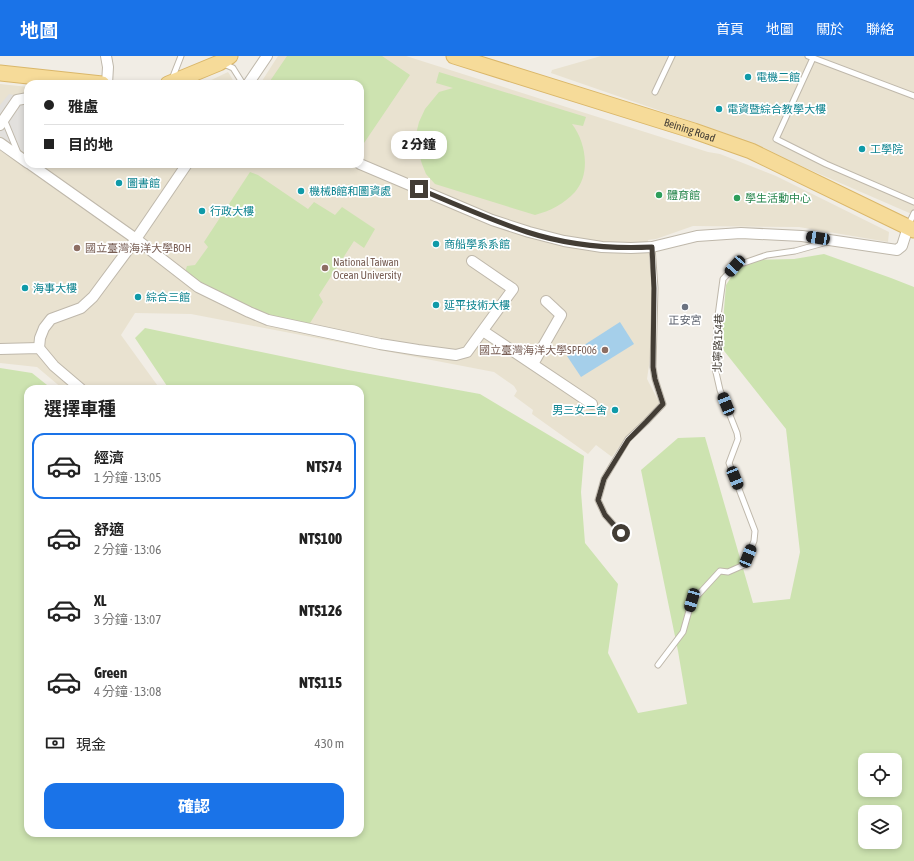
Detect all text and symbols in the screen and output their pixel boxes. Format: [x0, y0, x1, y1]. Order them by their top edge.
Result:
text: 地圖 [20, 19, 58, 41]
text: 首頁 [716, 21, 744, 37]
text: 地圖 [766, 21, 794, 37]
text: 關於 [816, 21, 844, 37]
text: 聯絡 [866, 21, 894, 37]
place label: 電機二館 [756, 71, 800, 83]
marker: 電機二館 [743, 72, 753, 82]
text: 雅盧 [68, 98, 98, 115]
place label: 電資暨綜合教學大樓 [727, 103, 826, 115]
marker: 電資暨綜合教學大樓 [714, 104, 724, 114]
street label: Beining Road [663, 116, 717, 144]
callout: 2 分鐘 [391, 131, 447, 159]
text: 目的地 [68, 136, 113, 153]
text: 2 分鐘 [402, 137, 436, 152]
place label: 工學院 [870, 143, 903, 155]
marker: 工學院 [857, 144, 867, 154]
place label: 圖書館 [127, 177, 160, 189]
marker: 圖書館 [114, 178, 124, 188]
route end [410, 180, 428, 198]
place label: 機械B館和圖資處 [309, 185, 391, 197]
marker: 機械B館和圖資處 [296, 186, 306, 196]
place label: 體育館 [667, 189, 700, 201]
marker: 體育館 [654, 190, 664, 200]
place label: 學生活動中心 [745, 192, 811, 204]
marker: 學生活動中心 [732, 193, 742, 203]
place label: 行政大樓 [210, 205, 254, 217]
marker: 行政大樓 [197, 206, 207, 216]
car [805, 230, 831, 246]
place label: 商船學系系館 [444, 238, 510, 250]
marker: 商船學系系館 [431, 239, 441, 249]
place label: 國立臺灣海洋大學BOH [85, 242, 191, 254]
marker: 國立臺灣海洋大學BOH [72, 243, 82, 253]
car [723, 253, 747, 279]
place label: National Taiwan Ocean University [333, 256, 402, 281]
marker: National Taiwan Ocean University [320, 263, 330, 273]
place label: 海事大樓 [33, 282, 77, 294]
marker: 海事大樓 [20, 283, 30, 293]
place label: 綜合三館 [146, 291, 190, 303]
marker: 綜合三館 [133, 292, 143, 302]
place label: 延平技術大樓 [444, 299, 510, 311]
marker: 延平技術大樓 [431, 300, 441, 310]
marker: 正安宮 [680, 302, 690, 312]
street label: 北寧路154巷 [711, 313, 725, 373]
place label: 正安宮 [669, 314, 702, 326]
place label: 國立臺灣海洋大學SPF006 [479, 344, 597, 356]
marker: 國立臺灣海洋大學SPF006 [600, 345, 610, 355]
car [716, 391, 736, 417]
text: 選擇車種 [44, 398, 116, 419]
place label: 男三女二舍 [552, 404, 607, 416]
marker: 男三女二舍 [610, 405, 620, 415]
icon: car [46, 448, 82, 484]
text: 經濟 [94, 449, 124, 466]
text: NT$74 [306, 458, 342, 475]
car [725, 465, 745, 491]
text: 1 分鐘 · 13:05 [94, 470, 161, 485]
icon: car [46, 520, 82, 556]
text: 舒適 [94, 521, 124, 538]
route start [612, 524, 630, 542]
text: NT$100 [299, 530, 342, 547]
text: 2 分鐘 · 13:06 [94, 542, 161, 557]
car [738, 543, 758, 569]
car [683, 587, 701, 613]
icon: car [46, 592, 82, 628]
text: XL [94, 592, 107, 609]
text: NT$126 [299, 602, 342, 619]
text: 3 分鐘 · 13:07 [94, 612, 161, 627]
icon: car [46, 664, 82, 700]
text: Green [94, 664, 127, 681]
text: NT$115 [299, 674, 342, 691]
text: 4 分鐘 · 13:08 [94, 684, 161, 699]
icon: cash [44, 732, 66, 754]
text: 現金 [76, 736, 106, 753]
text: 430 m [315, 736, 344, 751]
map controls [858, 753, 902, 849]
button: locate [858, 753, 902, 797]
button: 確認 [44, 783, 344, 829]
button: layers [858, 805, 902, 849]

